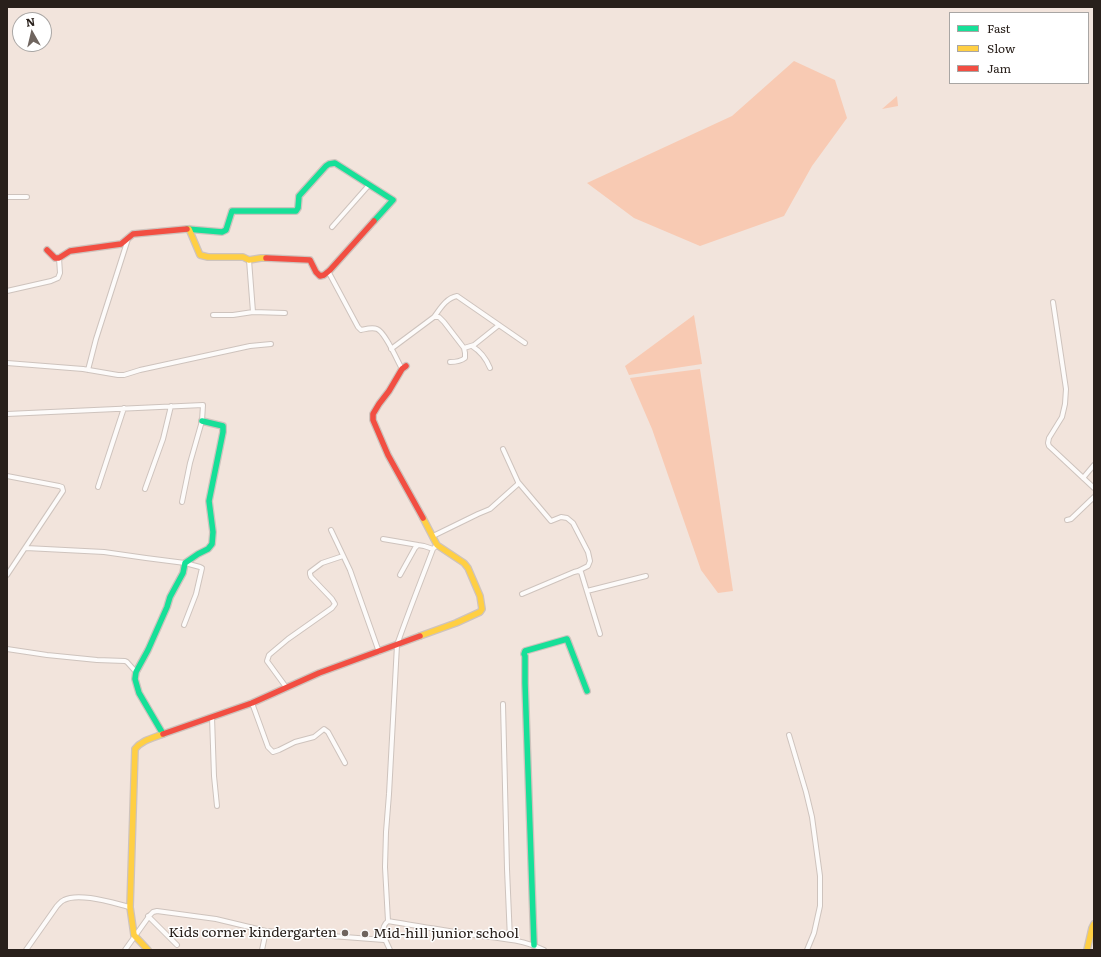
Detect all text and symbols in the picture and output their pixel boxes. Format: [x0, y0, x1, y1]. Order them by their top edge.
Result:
north arrow [12, 12, 52, 52]
legend [949, 12, 1089, 84]
text: N [25, 13, 36, 30]
text: Fast [987, 19, 1010, 37]
text: Slow [987, 39, 1015, 57]
text: Jam [987, 59, 1011, 77]
place label: Kids corner kindergarten [169, 925, 337, 941]
place label: Mid-hill junior school [373, 926, 519, 942]
marker: Kids corner kindergarten [340, 928, 350, 938]
marker: Mid-hill junior school [360, 929, 370, 939]

